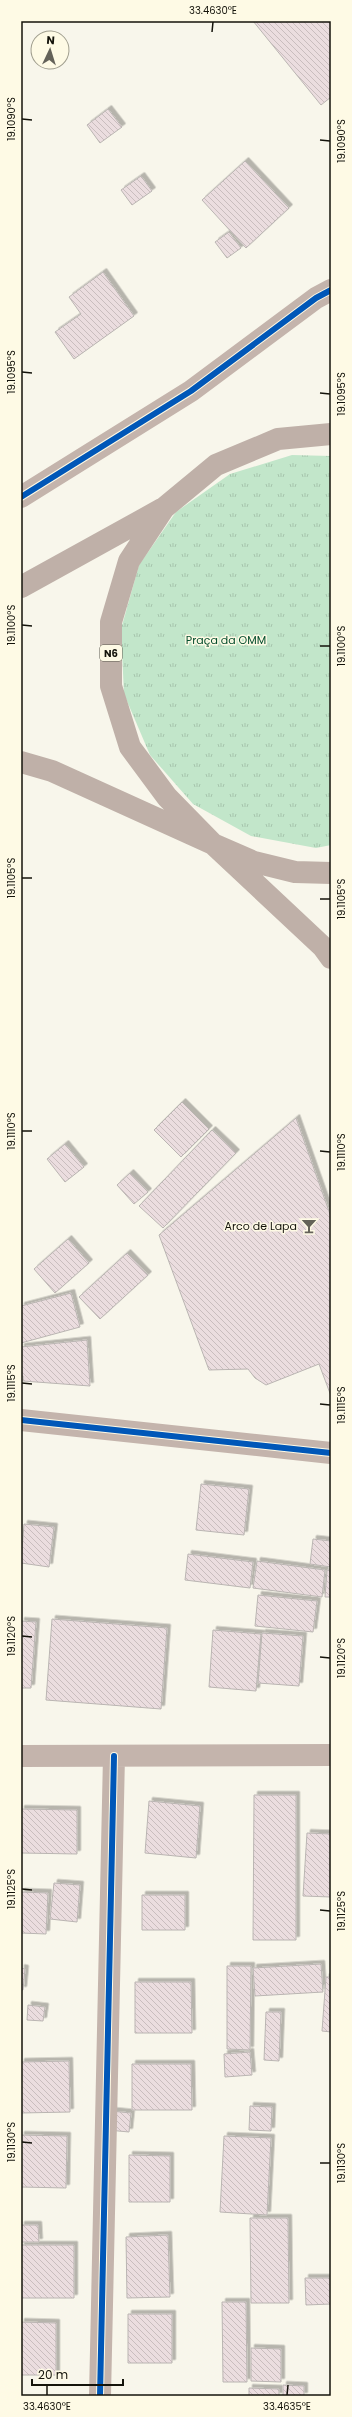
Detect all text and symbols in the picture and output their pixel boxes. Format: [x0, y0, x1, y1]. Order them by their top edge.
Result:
text: 33.4630°E [189, 3, 237, 18]
north arrow [30, 30, 70, 70]
text: N [46, 32, 55, 48]
text: 19.1090°S [4, 97, 19, 141]
text: 19.1090°S [334, 119, 349, 163]
text: 19.1095°S [4, 350, 19, 394]
text: 19.1095°S [334, 372, 349, 416]
text: 19.1100°S [4, 605, 19, 645]
text: 19.1100°S [334, 626, 349, 666]
park label: Praça da OMM [186, 632, 266, 648]
road number: N6 [100, 645, 122, 661]
text: 19.1105°S [4, 858, 19, 898]
text: 19.1105°S [334, 879, 349, 919]
text: 19.1110°S [4, 1112, 19, 1150]
text: 19.1110°S [334, 1133, 349, 1171]
bar icon: Arco de Lapa [300, 1217, 318, 1235]
place label: Arco de Lapa [225, 1218, 297, 1234]
text: 19.1115°S [4, 1364, 19, 1402]
text: 19.1115°S [334, 1386, 349, 1424]
text: 19.1120°S [4, 1616, 19, 1656]
text: 19.1120°S [334, 1638, 349, 1678]
text: 19.1125°S [4, 1869, 19, 1909]
text: 19.1125°S [334, 1891, 349, 1931]
text: 19.1130°S [4, 2122, 19, 2162]
text: 19.1130°S [334, 2143, 349, 2183]
scale bar [32, 2361, 123, 2387]
text: 20 m [38, 2366, 68, 2383]
text: 33.4630°E [23, 2399, 71, 2414]
text: 33.4635°E [263, 2399, 311, 2414]

